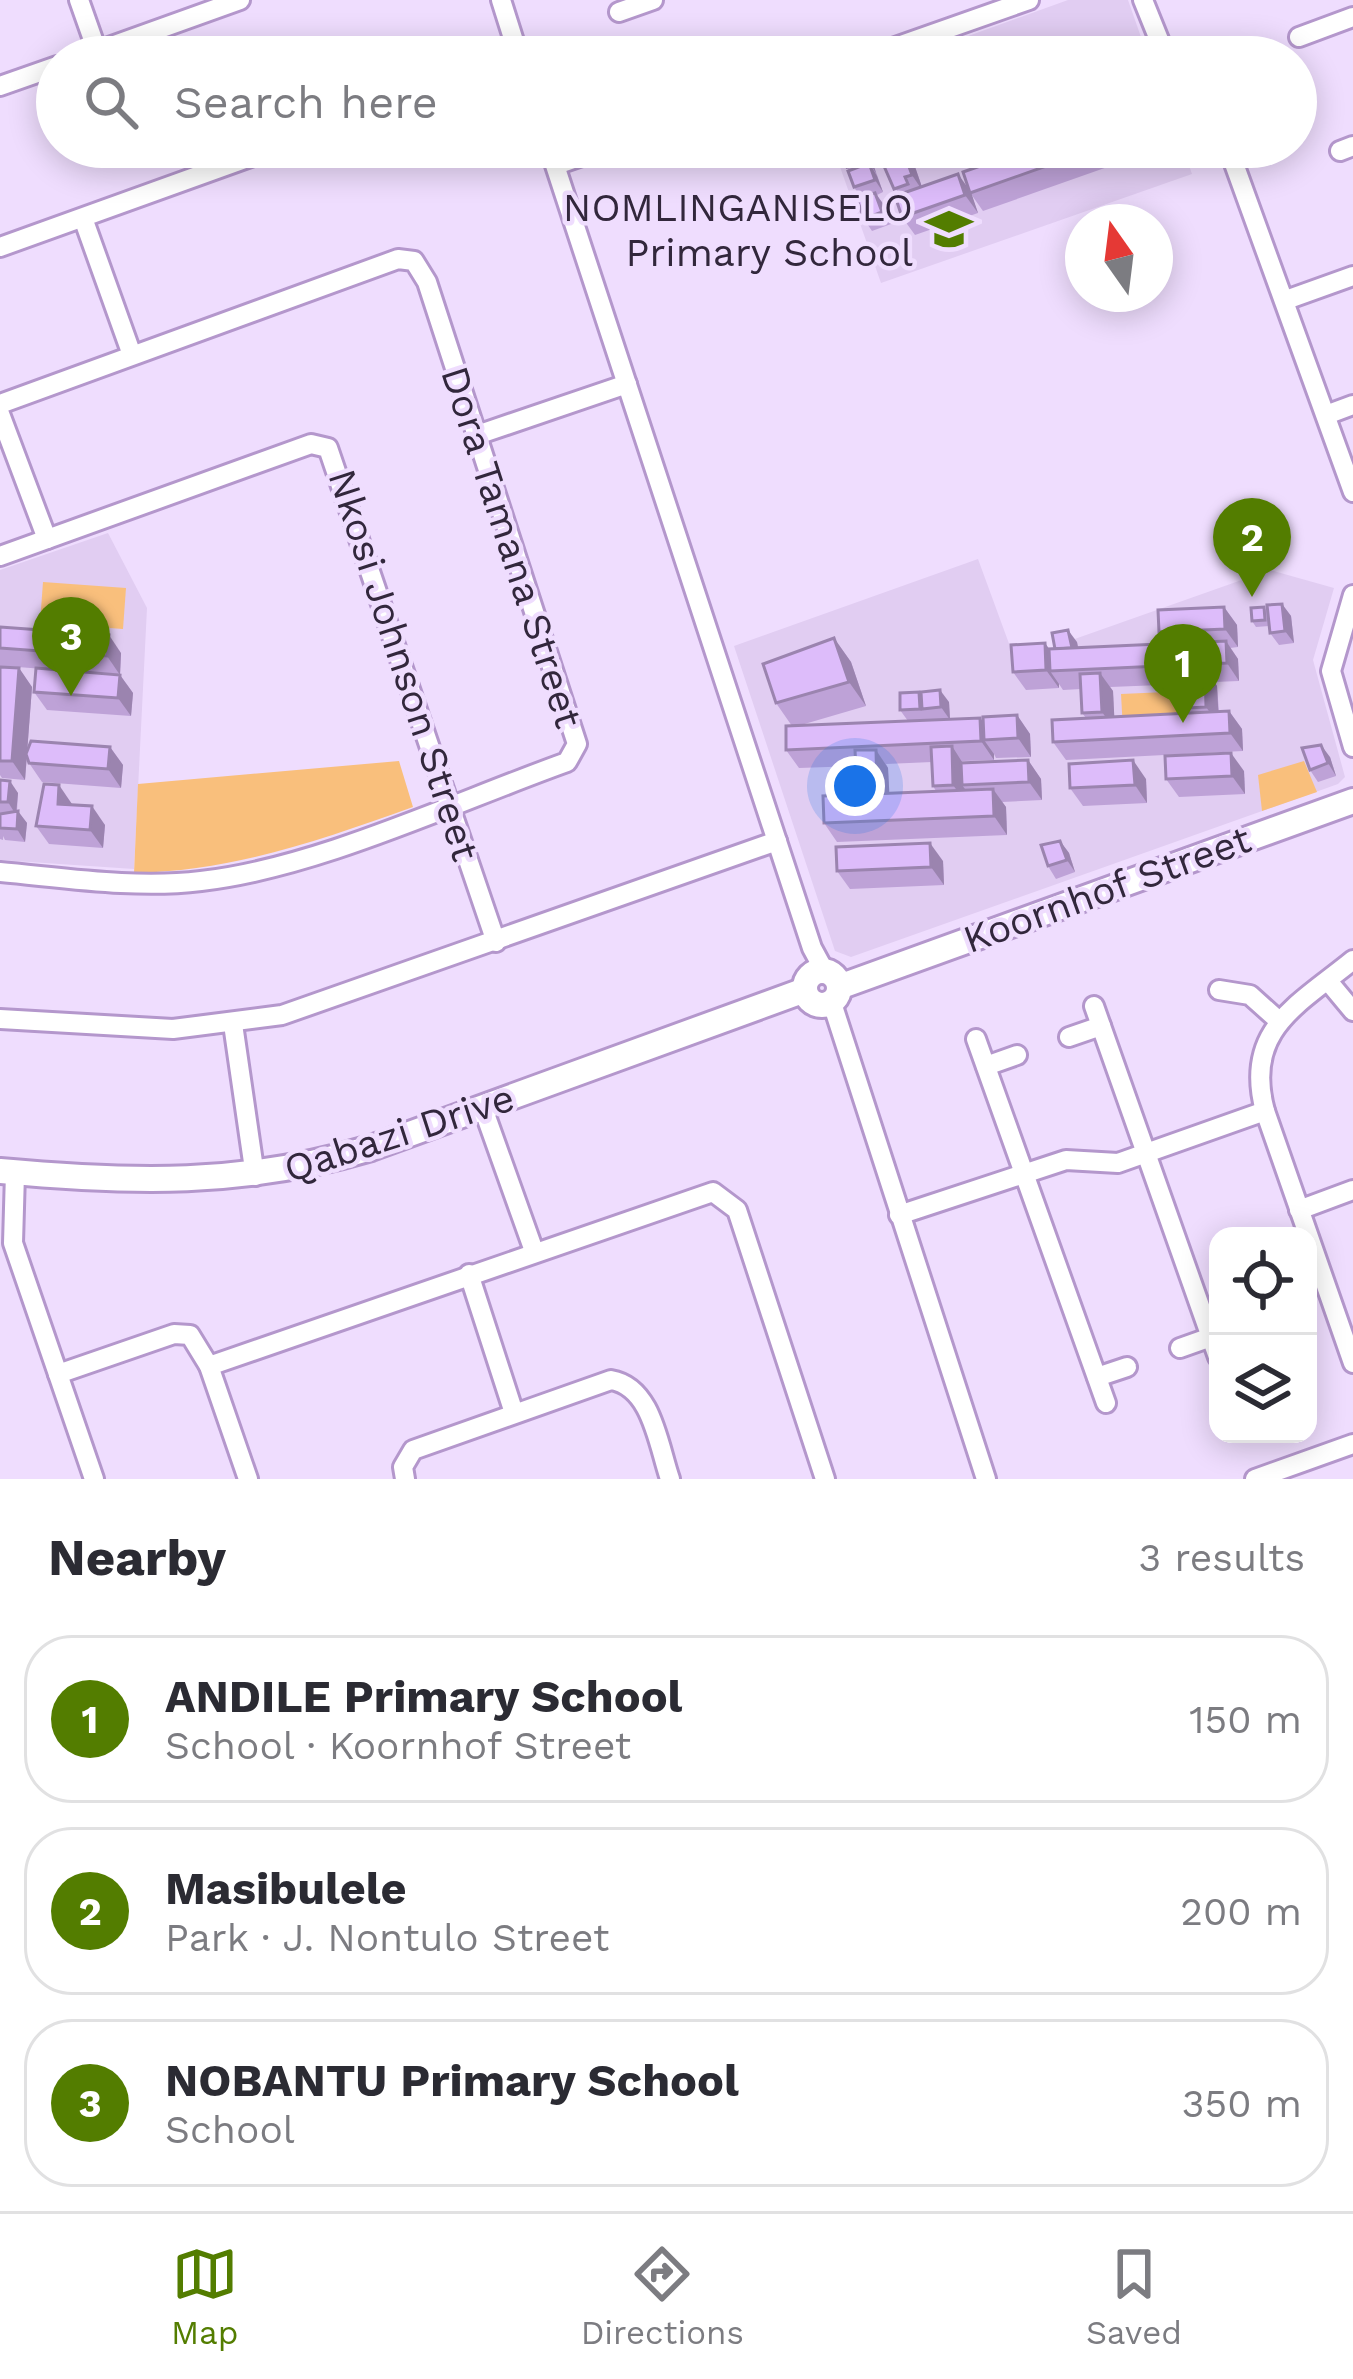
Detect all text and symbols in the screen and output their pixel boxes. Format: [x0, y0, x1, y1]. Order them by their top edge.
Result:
search box [36, 36, 1317, 168]
icon: search [78, 69, 144, 135]
text: Search here [174, 76, 438, 129]
place label: NOMLINGANISELO Primary School [563, 185, 913, 275]
school or university icon: NOMLINGANISELO Primary School [924, 204, 974, 254]
north arrow [1065, 204, 1173, 312]
street label: Dora Tamana Street [432, 361, 592, 733]
street label: Nkosi Johnson Street [319, 464, 489, 866]
pin: 2 [1213, 498, 1291, 597]
pin: 3 [32, 597, 110, 696]
pin: 1 [1144, 624, 1222, 723]
your location [825, 756, 885, 816]
street label: Koornhof Street [957, 816, 1257, 962]
street label: Qabazi Drive [278, 1075, 520, 1191]
map controls [1209, 1227, 1317, 1443]
button: locate [1209, 1227, 1317, 1335]
button: layers [1209, 1335, 1317, 1443]
text: Nearby [48, 1528, 226, 1587]
text: 3 results [1139, 1535, 1305, 1580]
text: ANDILE Primary School [165, 1670, 682, 1723]
text: 1 [82, 1697, 98, 1742]
text: 150 m [1189, 1697, 1302, 1742]
text: School · Koornhof Street [165, 1723, 631, 1768]
text: Masibulele [165, 1862, 407, 1915]
text: 2 [78, 1889, 102, 1934]
text: 200 m [1180, 1889, 1302, 1934]
text: Park · J. Nontulo Street [165, 1915, 609, 1960]
text: NOBANTU Primary School [165, 2054, 739, 2107]
text: 3 [78, 2081, 102, 2126]
text: 350 m [1182, 2081, 1302, 2126]
text: School [165, 2107, 295, 2152]
tab: Map [171, 2241, 238, 2352]
tab: Directions [581, 2241, 744, 2352]
tab: Saved [1086, 2241, 1182, 2352]

